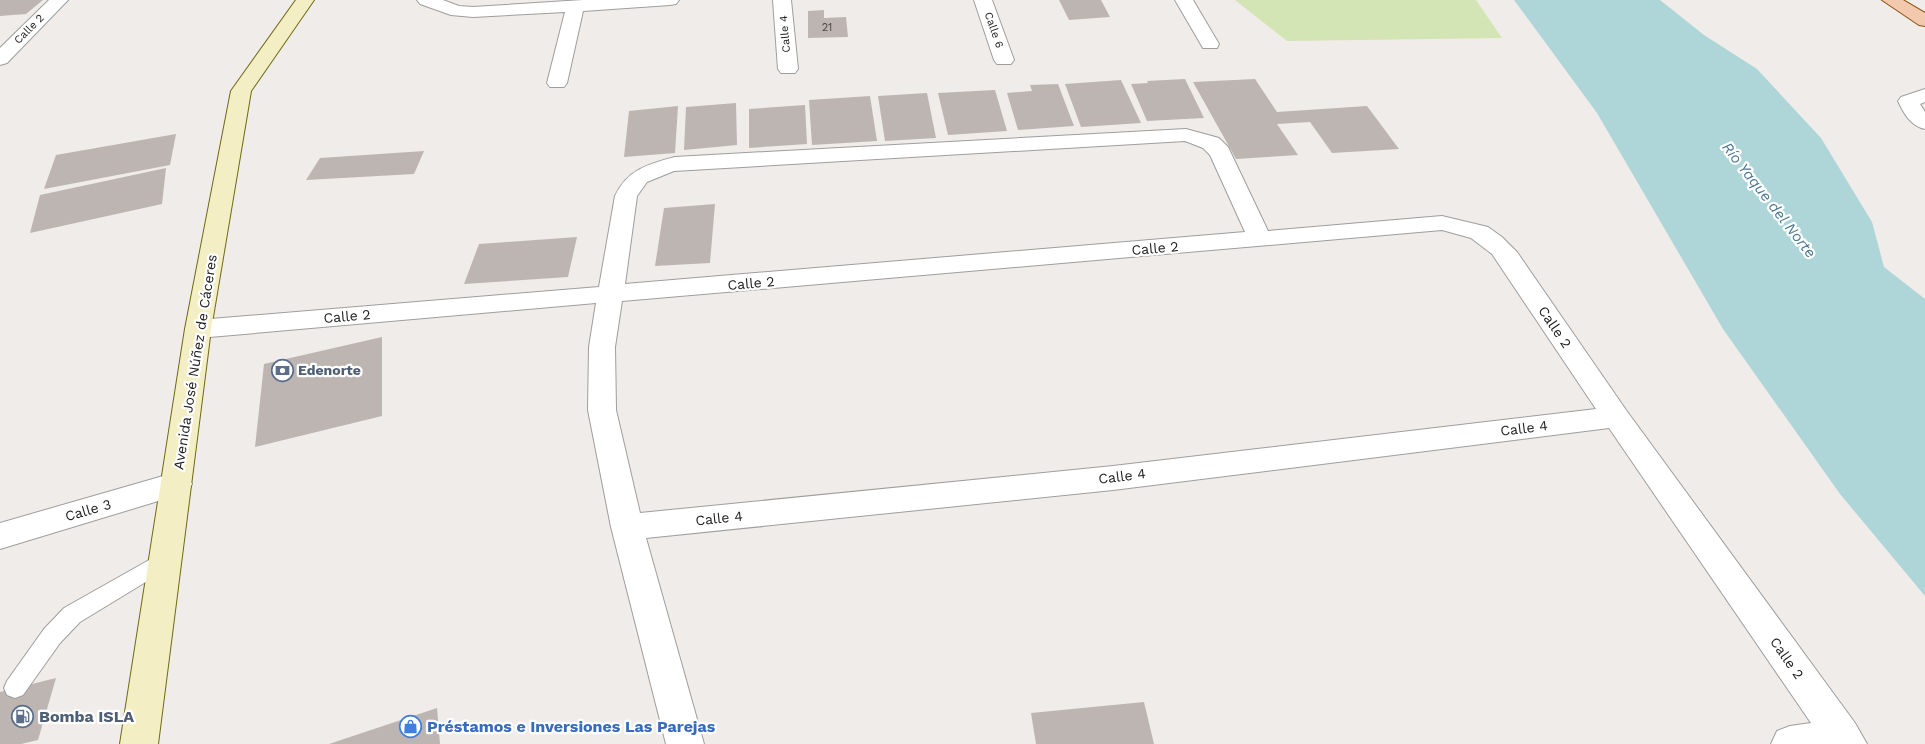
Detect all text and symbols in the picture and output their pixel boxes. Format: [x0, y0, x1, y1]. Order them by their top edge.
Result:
street label: Calle 6 [982, 10, 1006, 50]
street label: Calle 2 [11, 11, 47, 47]
street label: Calle 4 [777, 15, 793, 53]
house number: 21 [822, 21, 832, 34]
water label: Río Yaque del Norte [1718, 139, 1820, 261]
street label: Calle 2 [1131, 238, 1179, 258]
street label: Avenida José Núñez de Cáceres [170, 253, 220, 471]
street label: Calle 2 [727, 273, 775, 293]
street label: Calle 2 [1535, 303, 1575, 351]
street label: Calle 2 [323, 306, 371, 326]
bank icon: Edenorte [270, 358, 294, 382]
place label: Edenorte [298, 362, 361, 378]
street label: Calle 4 [1499, 417, 1549, 439]
street label: Calle 4 [1097, 465, 1147, 487]
street label: Calle 3 [63, 496, 113, 524]
street label: Calle 4 [695, 508, 743, 528]
street label: Calle 2 [1767, 634, 1807, 682]
fuel station icon: Bomba ISLA [11, 704, 35, 728]
place label: Bomba ISLA [39, 707, 134, 726]
shop icon: Préstamos e Inversiones Las Parejas [399, 714, 423, 738]
place label: Préstamos e Inversiones Las Parejas [427, 717, 716, 736]

